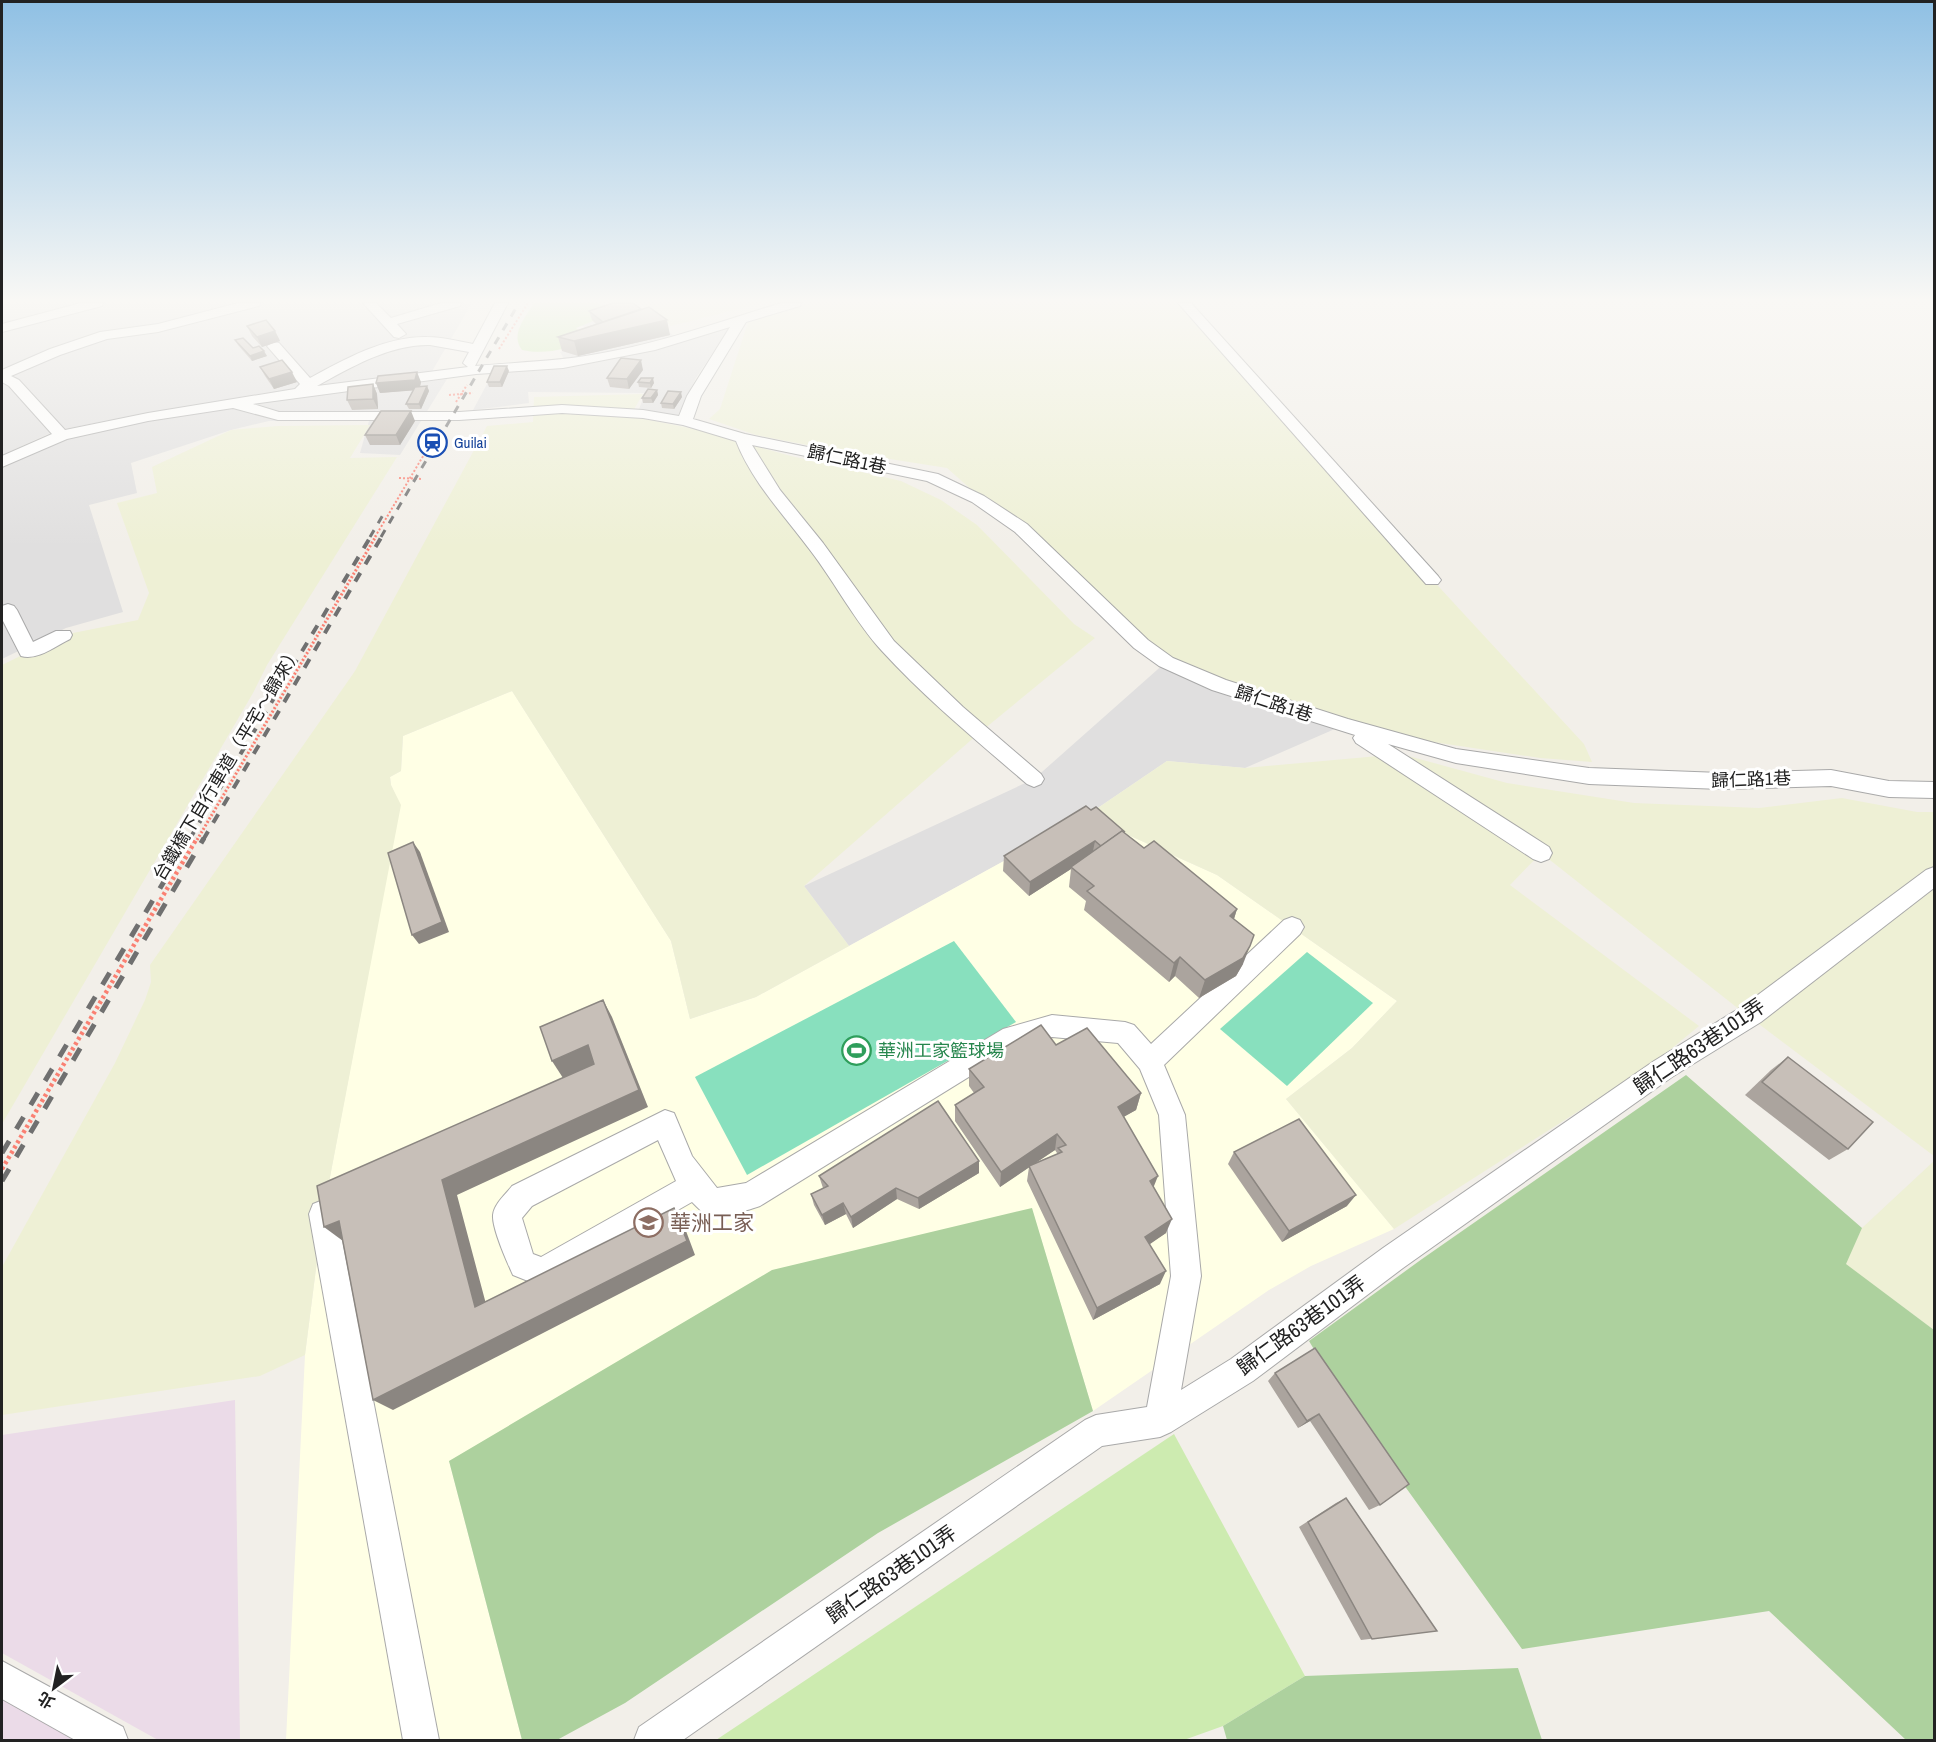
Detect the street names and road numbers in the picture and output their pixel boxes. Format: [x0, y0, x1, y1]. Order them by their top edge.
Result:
street label: 歸仁路1巷 [805, 438, 889, 480]
street label: 台鐵橋下自行車道（平宅～歸來） [147, 641, 307, 885]
street label: 歸仁路1巷 [1232, 679, 1316, 727]
street label: 歸仁路1巷 [1710, 765, 1792, 793]
street label: 歸仁路63巷101弄 [1628, 991, 1770, 1101]
street label: 歸仁路63巷101弄 [1231, 1268, 1371, 1382]
street label: 歸仁路63巷101弄 [820, 1518, 962, 1630]

